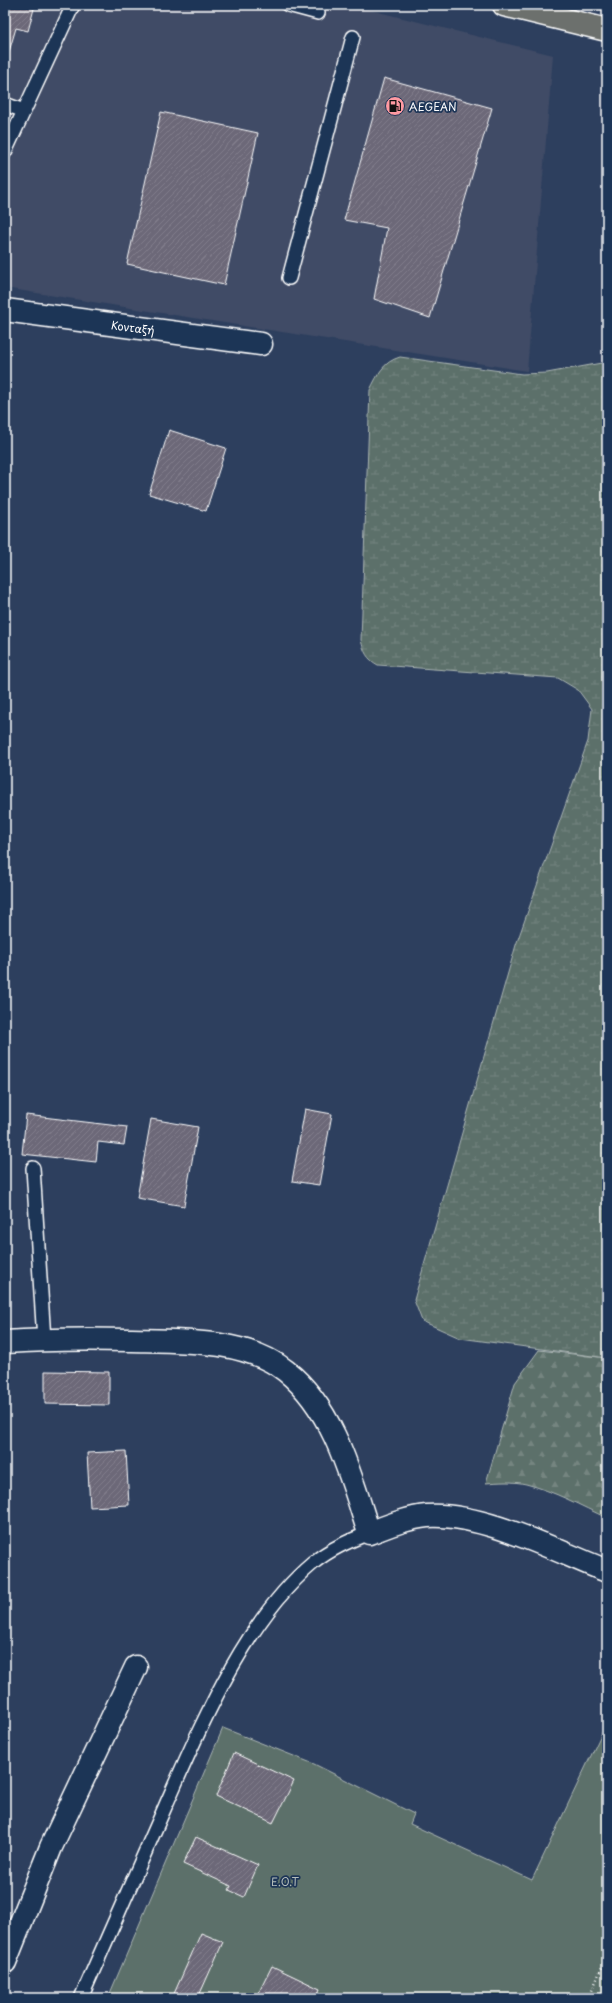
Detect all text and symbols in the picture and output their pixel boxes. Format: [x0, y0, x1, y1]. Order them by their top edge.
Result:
fuel station icon: AEGEAN [384, 95, 406, 117]
place label: AEGEAN [409, 98, 457, 115]
street label: Κονταξή [110, 316, 156, 338]
park label: E.O.T [271, 1873, 300, 1890]

